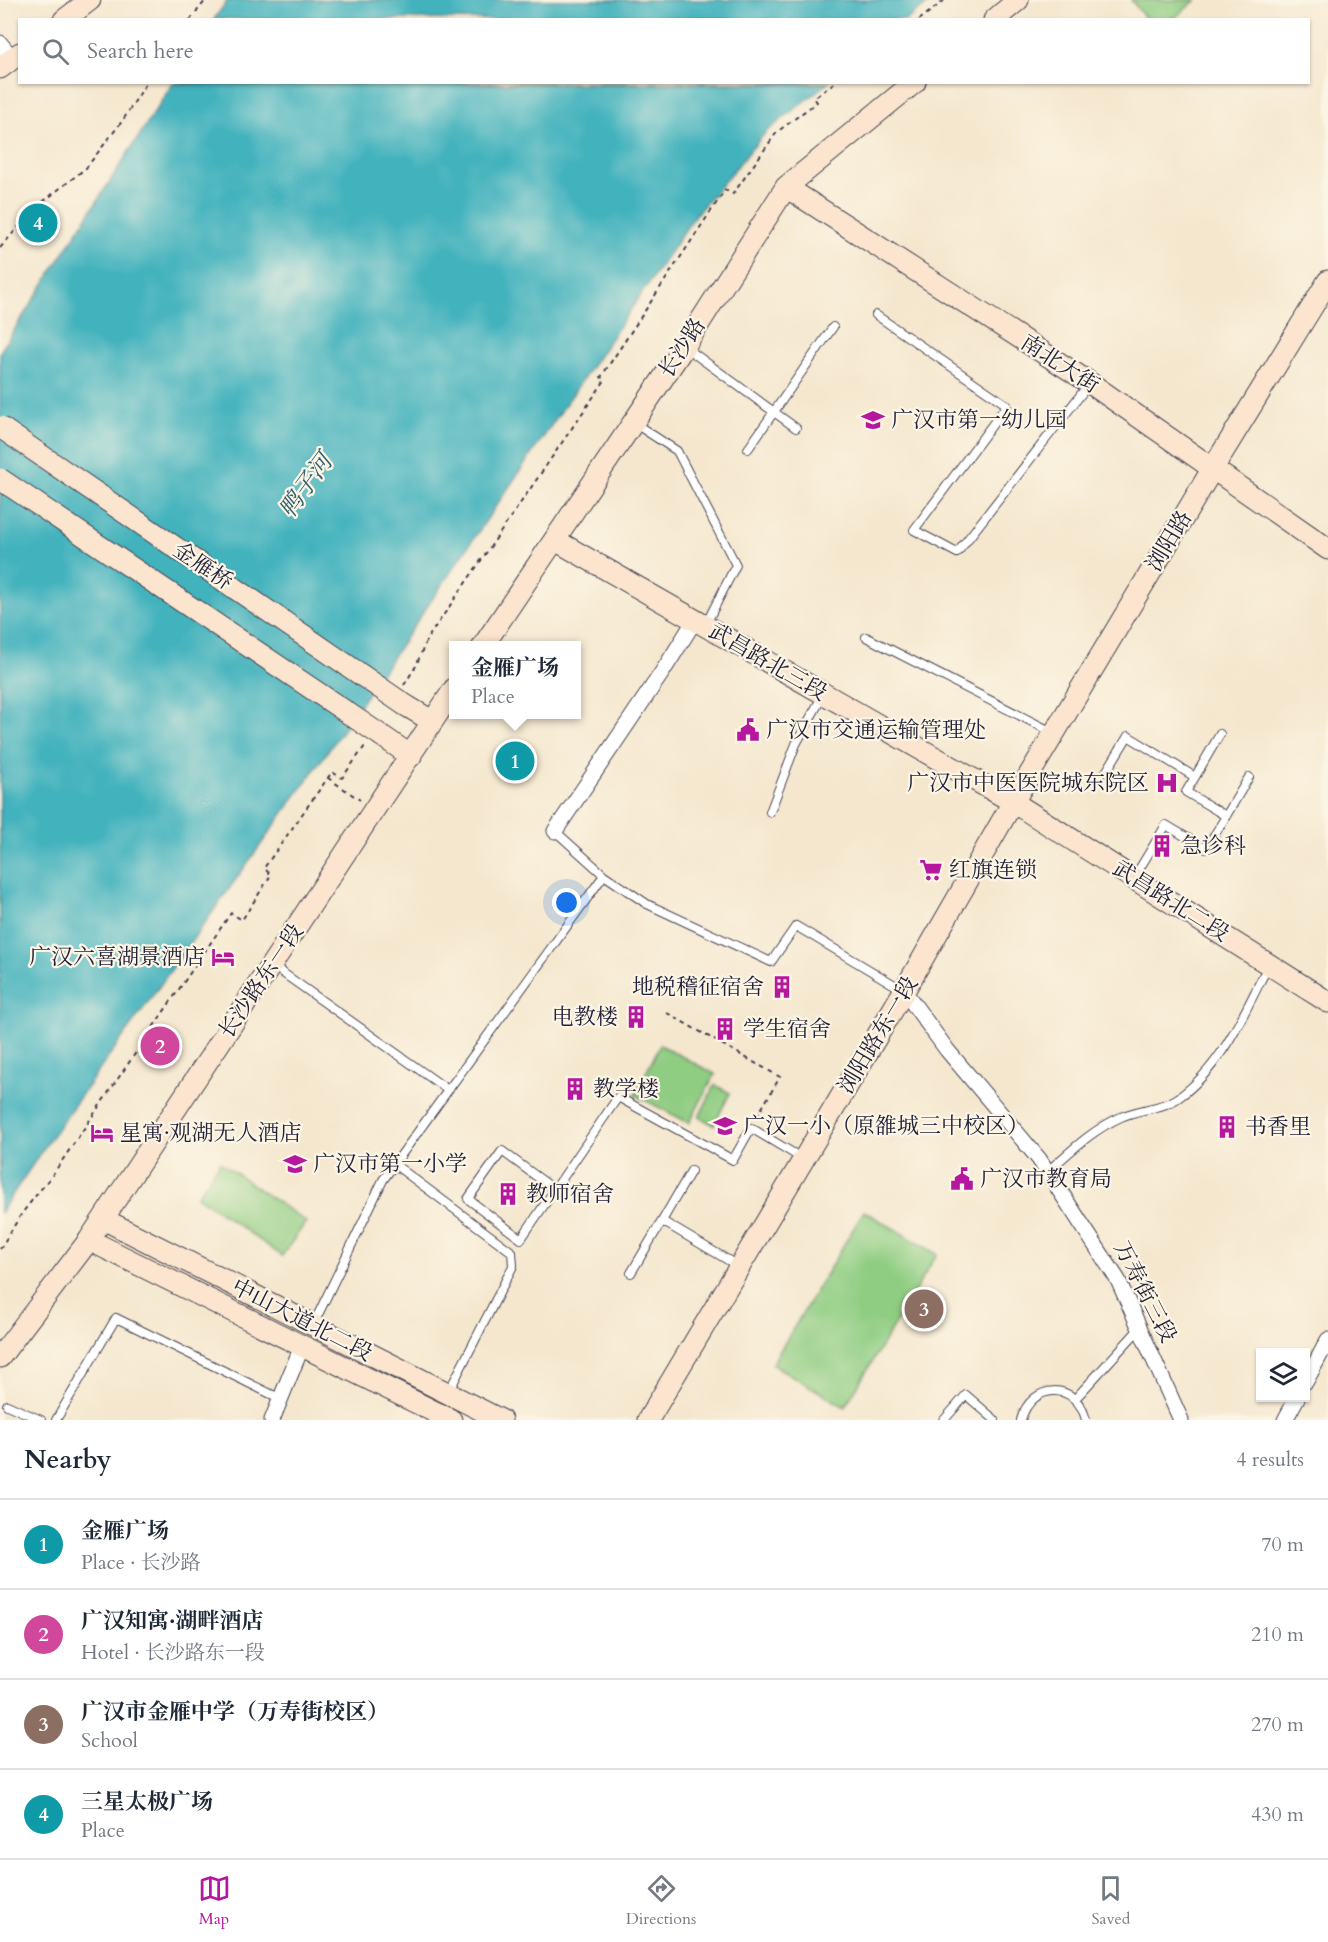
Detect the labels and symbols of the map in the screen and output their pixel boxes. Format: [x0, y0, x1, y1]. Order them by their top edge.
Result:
pin: 4 [18, 200, 57, 246]
street label: 长沙路 [651, 312, 713, 384]
street label: 南北大街 [1015, 327, 1105, 401]
place label: 广汉市第一幼儿园 [891, 405, 1067, 435]
school or university icon: 广汉市第一幼儿园 [860, 407, 886, 433]
water label: 鸭子河 [271, 444, 343, 525]
street label: 浏阳路 [1139, 505, 1199, 577]
street label: 金雁桥 [167, 535, 239, 597]
street label: 武昌路北三段 [703, 616, 833, 708]
place label: 广汉市交通运输管理处 [766, 715, 986, 745]
public building icon: 广汉市交通运输管理处 [735, 717, 761, 743]
pin: 1 [496, 738, 534, 783]
place label: 广汉市中医医院城东院区 [907, 768, 1149, 798]
hospital icon: 广汉市中医医院城东院区 [1154, 770, 1180, 796]
place label: 急诊科 [1180, 831, 1246, 861]
building icon: 急诊科 [1149, 833, 1175, 859]
street label: 武昌路北二段 [1107, 853, 1235, 949]
place label: 红旗连锁 [949, 855, 1037, 885]
supermarket icon: 红旗连锁 [918, 857, 944, 883]
your location [552, 888, 581, 917]
street label: 长沙路东一段 [212, 918, 310, 1044]
place label: 广汉六喜湖景酒店 [29, 942, 205, 972]
hotel icon: 广汉六喜湖景酒店 [210, 944, 236, 970]
street label: 浏阳路东一段 [831, 971, 925, 1099]
place label: 地税稽征宿舍 [632, 972, 764, 1002]
building icon: 地税稽征宿舍 [769, 974, 795, 1000]
place label: 电教楼 [552, 1002, 618, 1032]
building icon: 电教楼 [623, 1004, 649, 1030]
place label: 学生宿舍 [743, 1014, 831, 1044]
building icon: 学生宿舍 [712, 1016, 738, 1042]
pin: 2 [140, 1024, 180, 1068]
place label: 教学楼 [593, 1074, 659, 1104]
building icon: 教学楼 [562, 1076, 588, 1102]
place label: 广汉一小（原雒城三中校区） [743, 1111, 1029, 1141]
place label: 书香里 [1245, 1112, 1311, 1142]
school or university icon: 广汉一小（原雒城三中校区） [712, 1113, 738, 1139]
building icon: 书香里 [1214, 1114, 1240, 1140]
place label: 星寓·观湖无人酒店 [120, 1118, 302, 1148]
hotel icon: 星寓·观湖无人酒店 [89, 1120, 115, 1146]
place label: 广汉市第一小学 [313, 1149, 467, 1179]
school or university icon: 广汉市第一小学 [282, 1151, 308, 1177]
place label: 广汉市教育局 [980, 1164, 1112, 1194]
public building icon: 广汉市教育局 [949, 1166, 975, 1192]
place label: 教师宿舍 [526, 1179, 614, 1209]
building icon: 教师宿舍 [495, 1181, 521, 1207]
street label: 万寿街三段 [1107, 1236, 1183, 1348]
street label: 中山大道北二段 [227, 1272, 377, 1368]
pin: 3 [904, 1286, 944, 1332]

